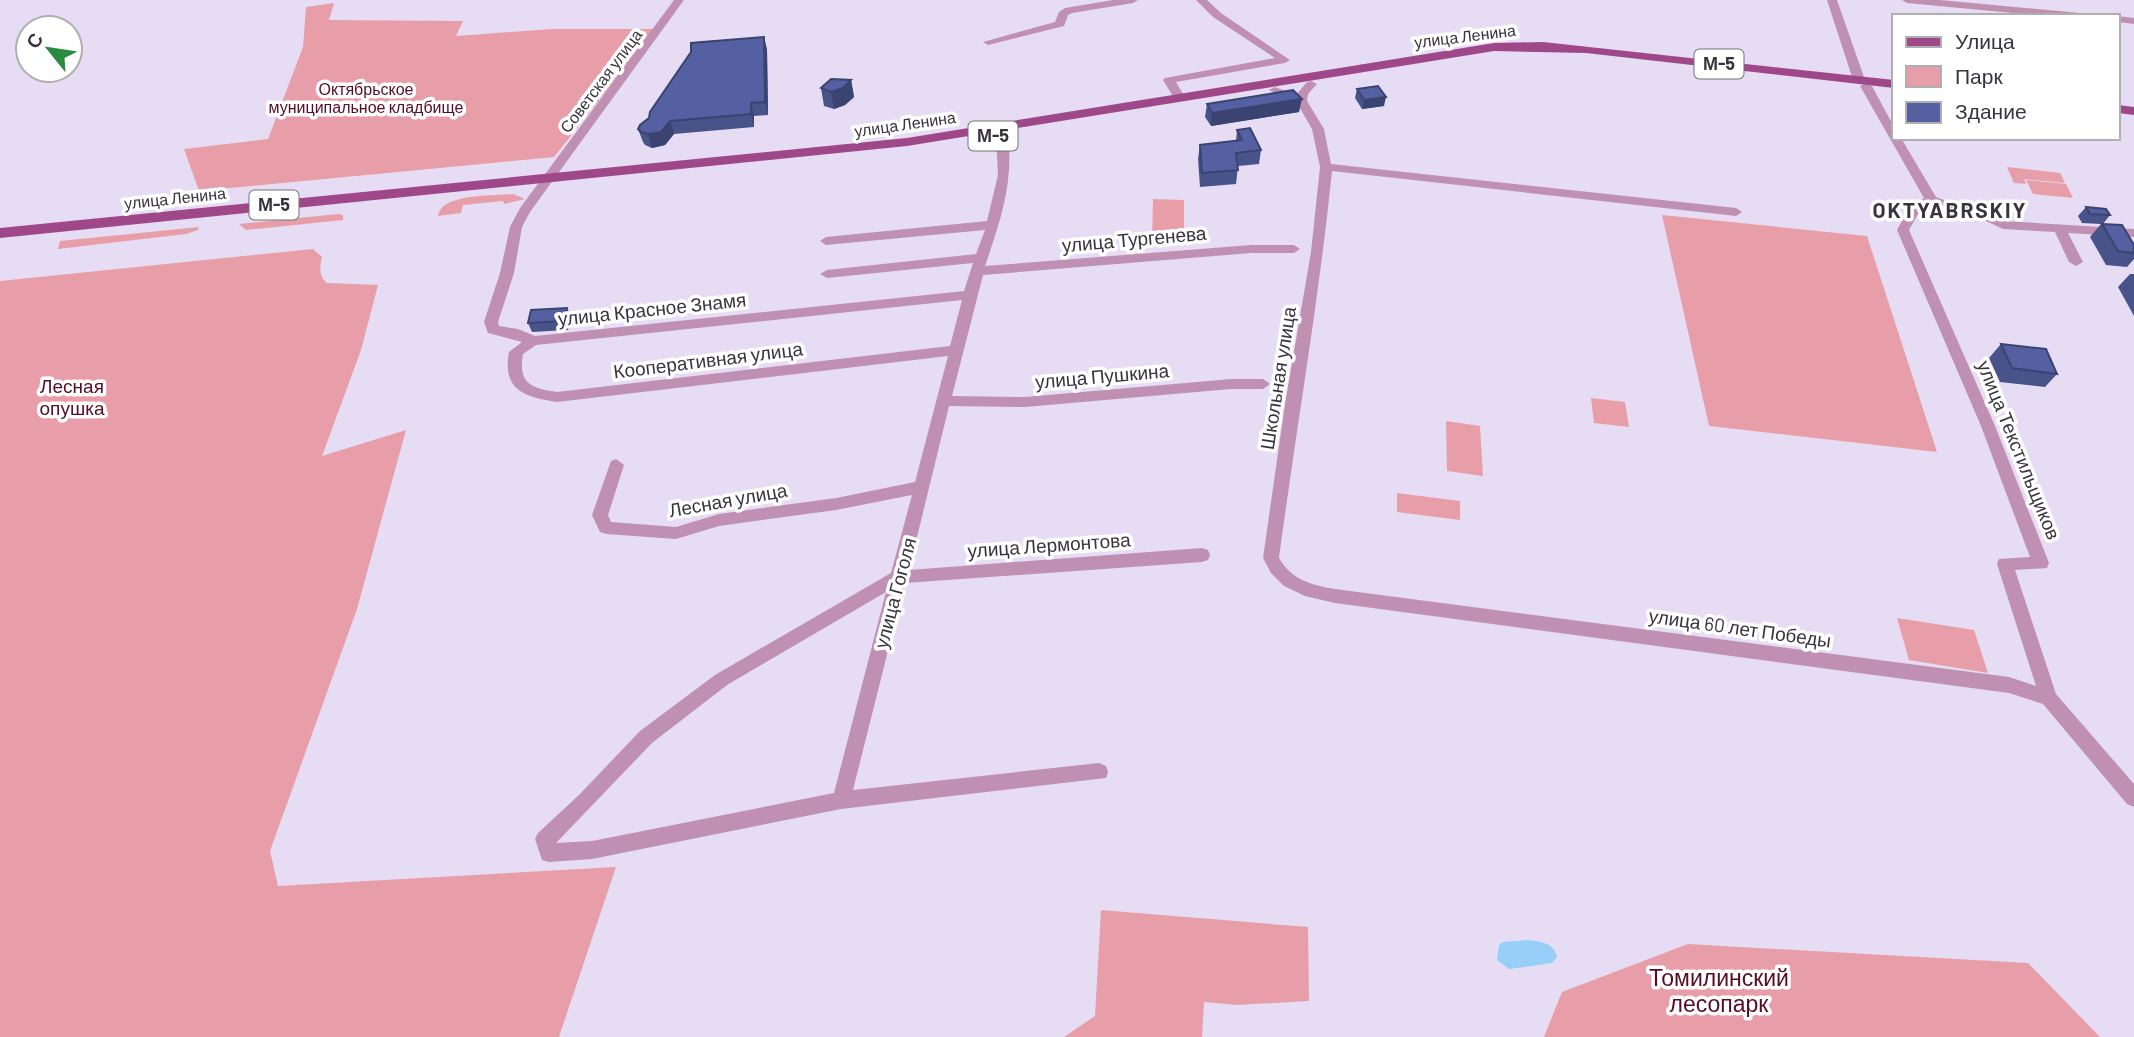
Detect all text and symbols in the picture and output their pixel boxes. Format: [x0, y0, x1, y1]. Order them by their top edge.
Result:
north arrow [14, 14, 84, 84]
legend [1892, 14, 2120, 140]
street label: улица Ленина [1413, 20, 1517, 51]
street label: Советская улица [556, 25, 646, 136]
text: С [20, 28, 47, 52]
text: Улица [1955, 28, 2015, 53]
road number: М-5 [1694, 50, 1744, 78]
text: Парк [1955, 63, 2003, 88]
park label: Октябрьское муниципальное кладбище [269, 79, 464, 116]
text: Здание [1955, 98, 2027, 123]
street label: улица Ленина [853, 107, 957, 140]
road number: М-5 [968, 121, 1018, 150]
street label: улица Ленина [123, 183, 227, 212]
road number: М-5 [250, 190, 298, 220]
district label: OKTYABRSKIY [1873, 197, 2027, 222]
street label: улица Тургенева [1061, 221, 1208, 256]
street label: улица Красное Знамя [557, 287, 747, 330]
street label: Школьная улица [1255, 304, 1300, 451]
street label: Кооперативная улица [612, 336, 804, 383]
street label: улица Текстильщиков [1973, 357, 2066, 543]
street label: улица Пушкина [1034, 358, 1170, 393]
park label: Лесная опушка [40, 374, 105, 419]
street label: Лесная улица [667, 478, 789, 521]
street label: улица Лермонтова [967, 527, 1132, 562]
street label: улица Гоголя [869, 535, 920, 651]
street label: улица 60 лет Победы [1648, 603, 1833, 652]
park label: Томилинский лесопарк [1649, 963, 1789, 1017]

